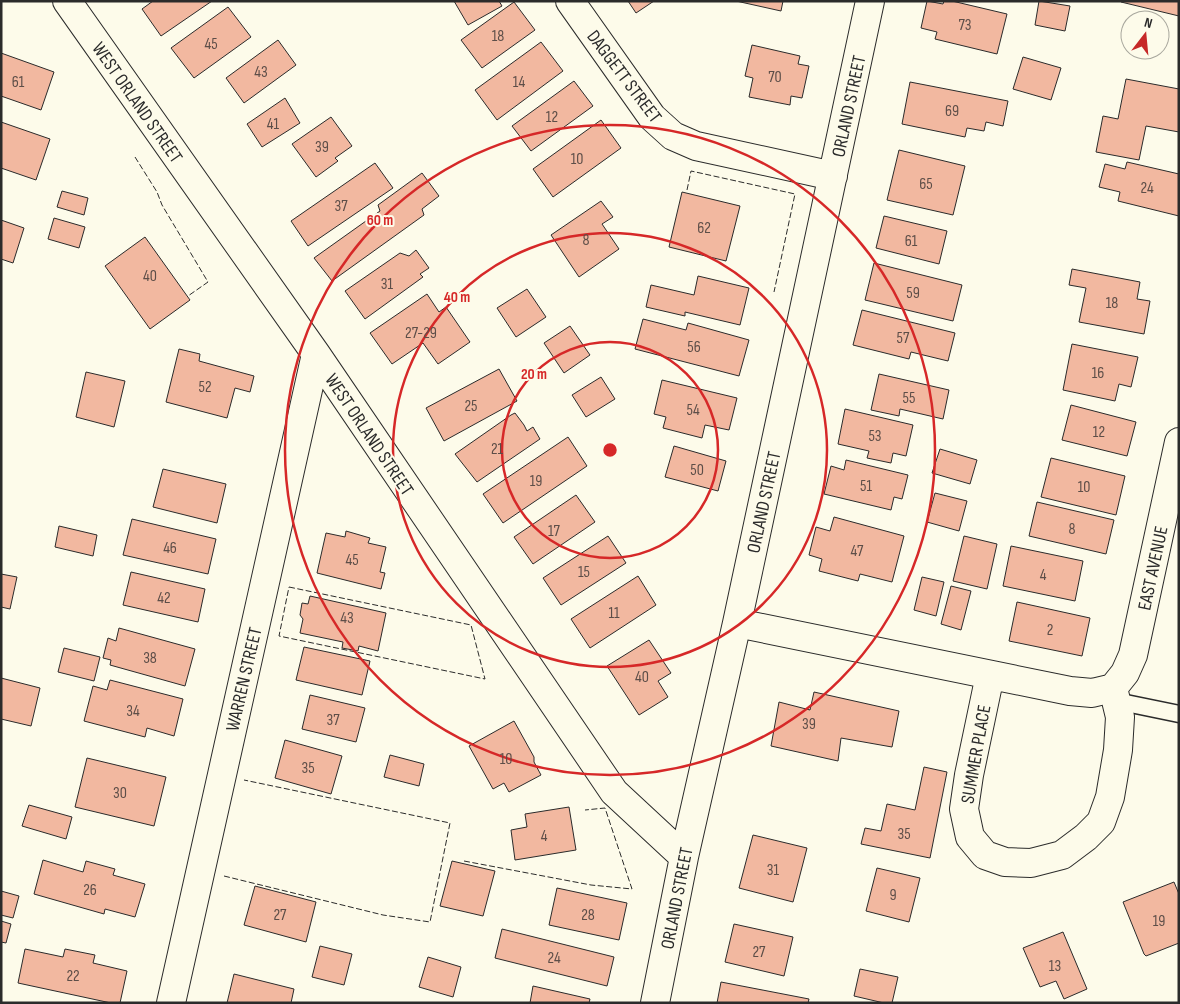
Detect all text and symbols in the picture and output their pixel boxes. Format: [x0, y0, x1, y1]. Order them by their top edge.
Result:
north arrow [1120, 10, 1170, 60]
text: N [1143, 14, 1154, 32]
house number: 73 [958, 16, 972, 35]
street label: DAGGETT STREET [581, 26, 666, 128]
house number: 18 [492, 27, 504, 46]
house number: 45 [204, 35, 218, 54]
street label: WEST ORLAND STREET [87, 38, 187, 168]
street label: ORLAND STREET [827, 53, 872, 159]
house number: 43 [254, 63, 268, 82]
house number: 70 [768, 68, 782, 87]
house number: 61 [12, 73, 25, 92]
house number: 14 [513, 73, 525, 92]
house number: 69 [945, 102, 959, 121]
house number: 12 [546, 108, 558, 127]
house number: 41 [267, 115, 280, 134]
house number: 39 [315, 138, 329, 157]
house number: 10 [571, 150, 583, 169]
house number: 65 [919, 175, 933, 194]
house number: 24 [1140, 179, 1154, 198]
house number: 37 [334, 197, 348, 216]
text: 60 m [367, 211, 393, 230]
house number: 62 [697, 219, 711, 238]
house number: 8 [582, 231, 590, 250]
house number: 61 [905, 232, 918, 251]
house number: 40 [143, 267, 157, 286]
house number: 31 [381, 275, 394, 294]
house number: 59 [906, 284, 920, 303]
text: 40 m [444, 288, 470, 307]
house number: 18 [1106, 294, 1118, 313]
house number: 27-29 [405, 324, 437, 343]
house number: 57 [897, 329, 910, 348]
house number: 56 [687, 338, 701, 357]
house number: 16 [1092, 364, 1104, 383]
text: 20 m [521, 365, 547, 384]
street label: WEST ORLAND STREET [319, 369, 418, 501]
house number: 52 [198, 378, 212, 397]
house number: 55 [903, 389, 915, 408]
house number: 25 [464, 397, 478, 416]
house number: 54 [686, 401, 700, 420]
house number: 12 [1093, 423, 1105, 442]
house number: 53 [868, 427, 882, 446]
house number: 21 [491, 440, 504, 459]
centre of rings [601, 441, 619, 459]
street label: ORLAND STREET [742, 449, 787, 555]
house number: 50 [690, 461, 704, 480]
house number: 19 [530, 472, 542, 491]
house number: 51 [860, 477, 872, 496]
house number: 10 [1078, 478, 1090, 497]
house number: 8 [1068, 520, 1076, 539]
house number: 17 [548, 522, 561, 541]
street label: EAST AVENUE [1133, 524, 1174, 612]
house number: 46 [163, 539, 177, 558]
house number: 47 [851, 542, 864, 561]
house number: 45 [345, 551, 359, 570]
house number: 15 [578, 563, 590, 582]
house number: 4 [1040, 566, 1047, 585]
house number: 42 [157, 589, 171, 608]
house number: 11 [608, 604, 620, 623]
house number: 43 [340, 609, 354, 628]
house number: 2 [1047, 621, 1053, 640]
street label: WARREN STREET [221, 625, 268, 734]
house number: 38 [143, 649, 157, 668]
house number: 40 [635, 668, 649, 687]
house number: 34 [126, 702, 140, 721]
street label: SUMMER PLACE [956, 703, 996, 805]
house number: 37 [326, 711, 340, 730]
house number: 39 [802, 715, 816, 734]
house number: 10 [500, 750, 512, 769]
house number: 35 [301, 759, 315, 778]
house number: 30 [113, 784, 127, 803]
house number: 35 [897, 825, 911, 844]
house number: 4 [541, 827, 548, 846]
street label: ORLAND STREET [656, 845, 699, 951]
house number: 31 [767, 861, 780, 880]
house number: 26 [83, 881, 97, 900]
house number: 9 [889, 886, 897, 905]
house number: 27 [273, 906, 287, 925]
house number: 28 [581, 906, 595, 925]
house number: 19 [1153, 912, 1165, 931]
house number: 27 [752, 943, 766, 962]
house number: 24 [547, 949, 561, 968]
house number: 13 [1049, 957, 1061, 976]
house number: 22 [66, 967, 80, 986]

